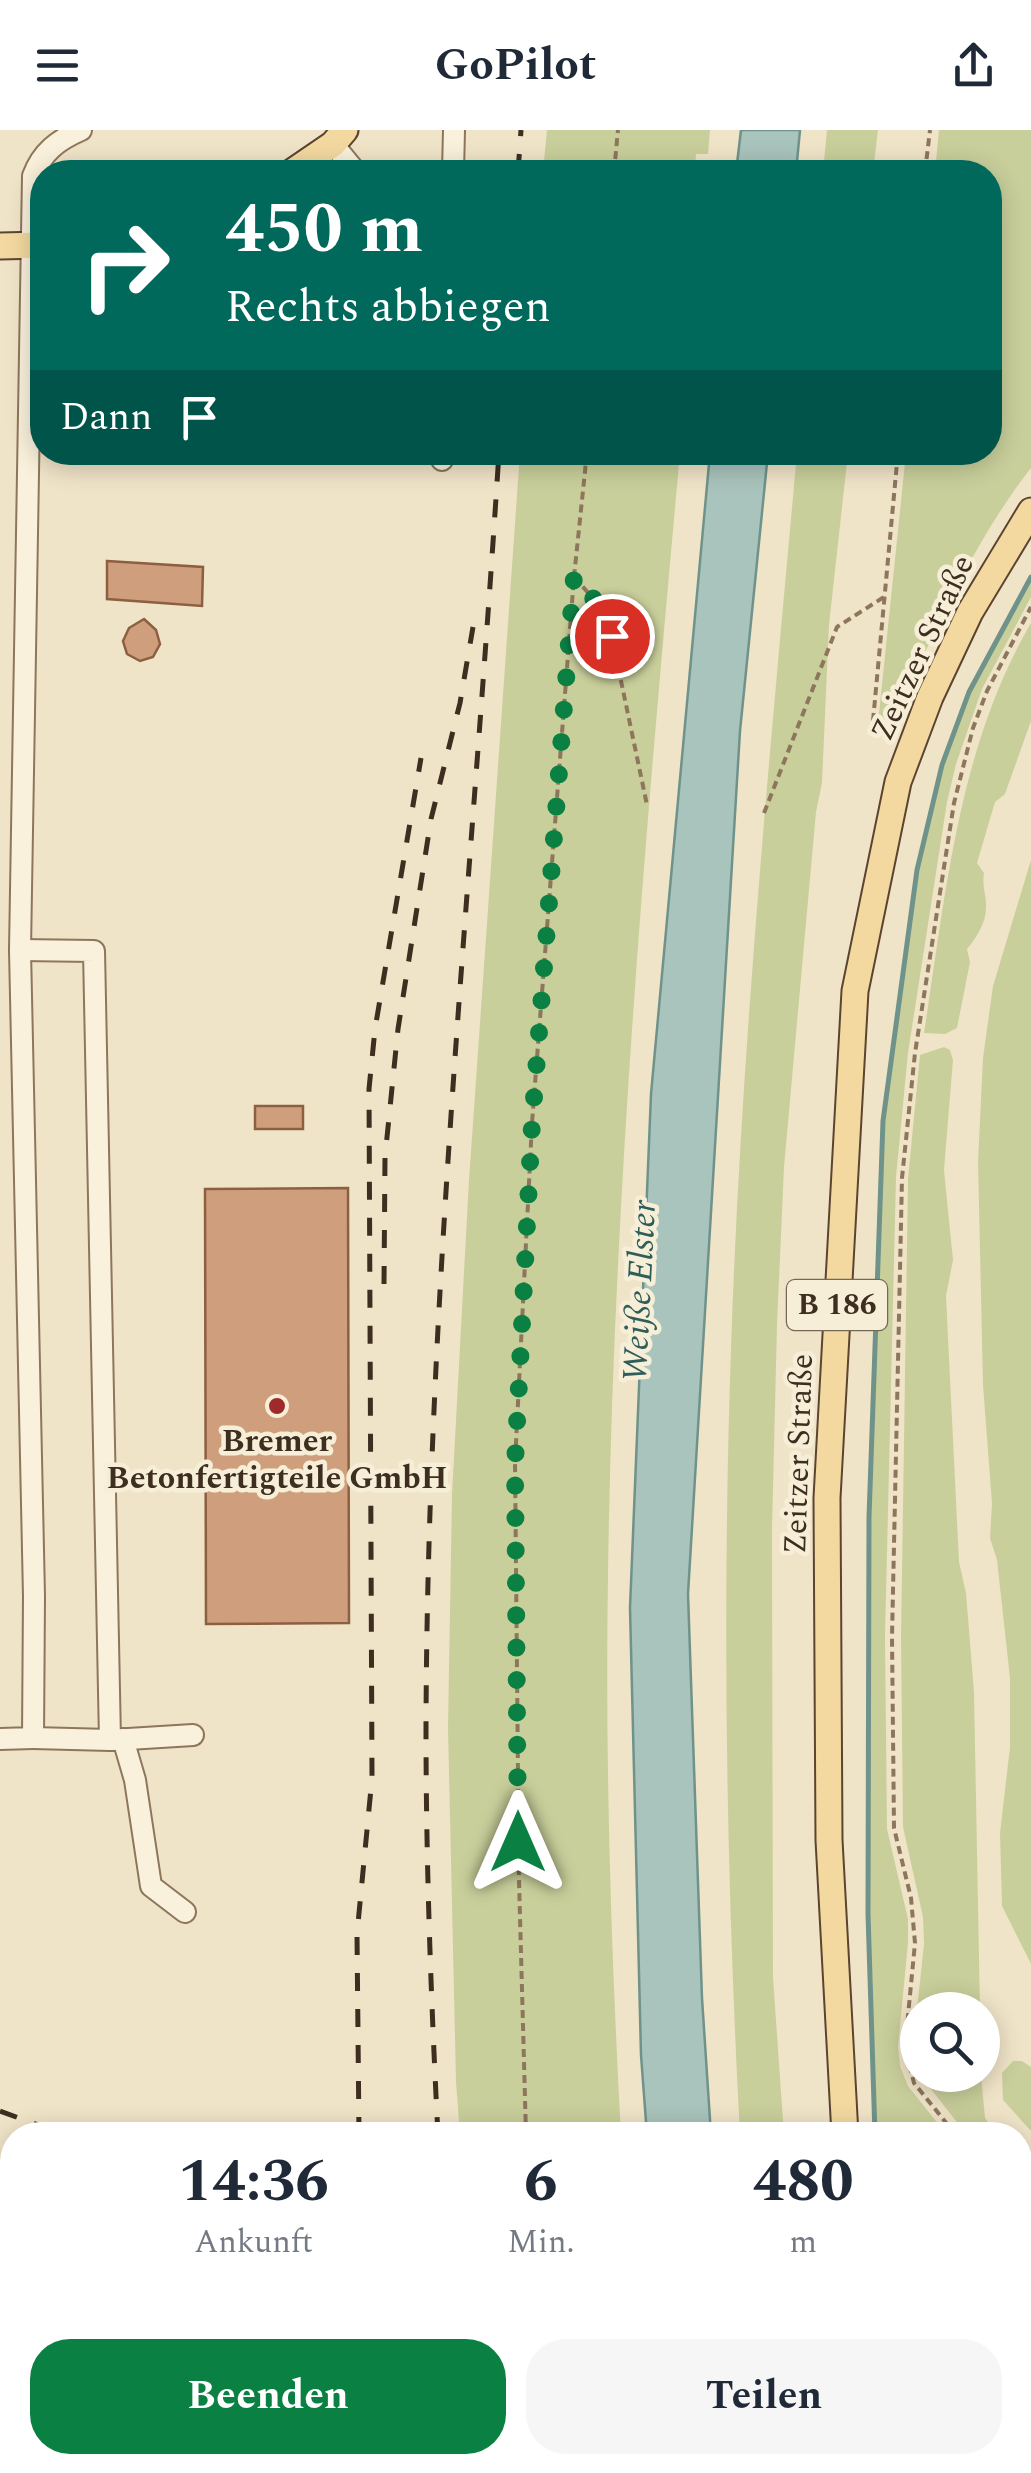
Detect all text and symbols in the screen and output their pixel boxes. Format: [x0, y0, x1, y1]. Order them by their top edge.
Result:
text: GoPilot [435, 31, 596, 100]
icon: menu [30, 38, 85, 93]
icon: share [946, 38, 1001, 93]
text: 450 m [225, 177, 423, 283]
icon: right [60, 200, 190, 330]
text: Rechts abbiegen [225, 273, 551, 342]
text: Dann [60, 389, 152, 447]
icon: arrive [172, 390, 227, 445]
street label: Zeitzer Straße [858, 547, 988, 749]
pin [570, 594, 655, 679]
icon: arrive [585, 609, 640, 664]
water label: Weiße Elster [609, 1198, 671, 1383]
road number: B 186 [787, 1280, 887, 1330]
street label: Zeitzer Straße [771, 1353, 827, 1555]
marker: Bremer Betonfertigteile GmbH [266, 1395, 288, 1417]
place label: Bremer Betonfertigteile GmbH [107, 1417, 447, 1503]
position arrow [466, 1790, 570, 1894]
map controls [900, 1992, 1000, 2092]
button: search [900, 1992, 1000, 2092]
text: 14:36 [178, 2136, 329, 2228]
text: 6 [524, 2136, 558, 2228]
text: 480 [753, 2136, 854, 2228]
text: Ankunft [194, 2218, 313, 2267]
text: Min. [507, 2218, 575, 2267]
text: m [790, 2218, 817, 2267]
button: Beenden [30, 2339, 506, 2454]
button: Teilen [526, 2339, 1002, 2454]

